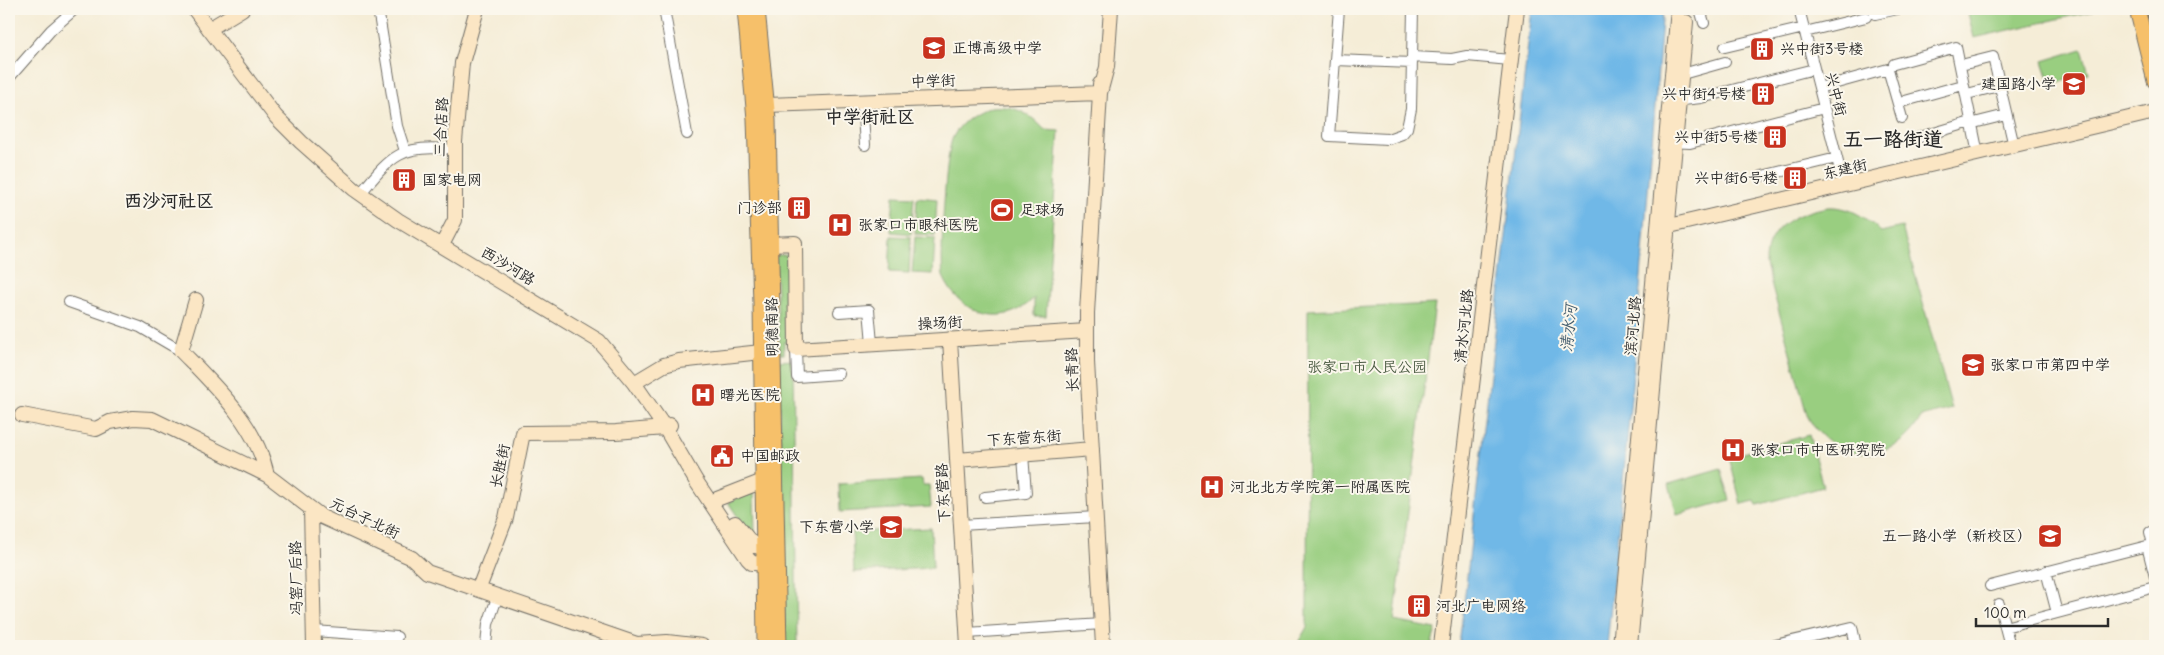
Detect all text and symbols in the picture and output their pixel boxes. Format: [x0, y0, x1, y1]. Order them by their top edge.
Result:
school or university icon: 正博高级中学 [921, 35, 947, 61]
building icon: 兴中街3号楼 [1749, 36, 1775, 62]
place label: 正博高级中学 [952, 38, 1042, 57]
place label: 兴中街3号楼 [1780, 39, 1864, 58]
street label: 中学街 [910, 70, 956, 91]
street label: 兴中街 [1822, 70, 1851, 118]
school or university icon: 建国路小学 [2061, 71, 2087, 97]
place label: 建国路小学 [1981, 74, 2056, 93]
building icon: 兴中街4号楼 [1750, 81, 1776, 107]
place label: 兴中街4号楼 [1662, 84, 1746, 103]
street label: 三合店路 [429, 97, 452, 157]
district label: 中学街社区 [825, 105, 915, 128]
building icon: 兴中街5号楼 [1762, 124, 1788, 150]
district label: 五一路街道 [1843, 126, 1943, 151]
place label: 兴中街5号楼 [1674, 127, 1758, 146]
street label: 东建街 [1821, 154, 1869, 183]
building icon: 兴中街6号楼 [1782, 165, 1808, 191]
building icon: 国家电网 [391, 167, 417, 193]
place label: 兴中街6号楼 [1694, 168, 1778, 187]
place label: 国家电网 [422, 170, 482, 189]
district label: 西沙河社区 [124, 189, 214, 212]
building icon: 门诊部 [786, 195, 812, 221]
sports icon: 足球场 [989, 197, 1015, 223]
place label: 门诊部 [737, 198, 782, 217]
place label: 足球场 [1020, 200, 1065, 219]
hospital icon: 张家口市眼科医院 [827, 212, 853, 238]
place label: 张家口市眼科医院 [858, 215, 978, 234]
street label: 西沙河路 [478, 242, 539, 289]
street label: 清水河北路 [1450, 288, 1477, 364]
street label: 滨河北路 [1620, 295, 1645, 357]
street label: 明德南路 [761, 297, 782, 357]
water label: 清水河 [1556, 300, 1581, 353]
street label: 操场街 [917, 312, 963, 333]
street label: 长青路 [1061, 347, 1082, 393]
school or university icon: 张家口市第四中学 [1960, 352, 1986, 378]
place label: 张家口市第四中学 [1990, 355, 2110, 374]
park label: 张家口市人民公园 [1307, 357, 1427, 376]
hospital icon: 曙光医院 [690, 382, 716, 408]
place label: 曙光医院 [720, 385, 780, 404]
street label: 下东营东街 [986, 425, 1062, 450]
hospital icon: 张家口市中医研究院 [1720, 437, 1746, 463]
place label: 张家口市中医研究院 [1750, 440, 1885, 459]
street label: 长胜街 [486, 442, 513, 490]
public building icon: 中国邮政 [709, 443, 735, 469]
place label: 中国邮政 [740, 446, 800, 465]
street label: 下东营路 [931, 463, 954, 523]
hospital icon: 河北北方学院第一附属医院 [1199, 474, 1225, 500]
place label: 河北北方学院第一附属医院 [1230, 477, 1410, 496]
street label: 元台子北街 [327, 493, 403, 543]
school or university icon: 下东营小学 [878, 514, 904, 540]
place label: 下东营小学 [799, 517, 874, 536]
school or university icon: 五一路小学（新校区） [2037, 523, 2063, 549]
place label: 五一路小学（新校区） [1882, 526, 2032, 545]
street label: 冯窑厂后路 [285, 540, 306, 616]
building icon: 河北广电网络 [1406, 593, 1432, 619]
scale bar [1976, 595, 2109, 627]
place label: 河北广电网络 [1436, 596, 1526, 615]
text: 100 m [1984, 603, 2026, 622]

